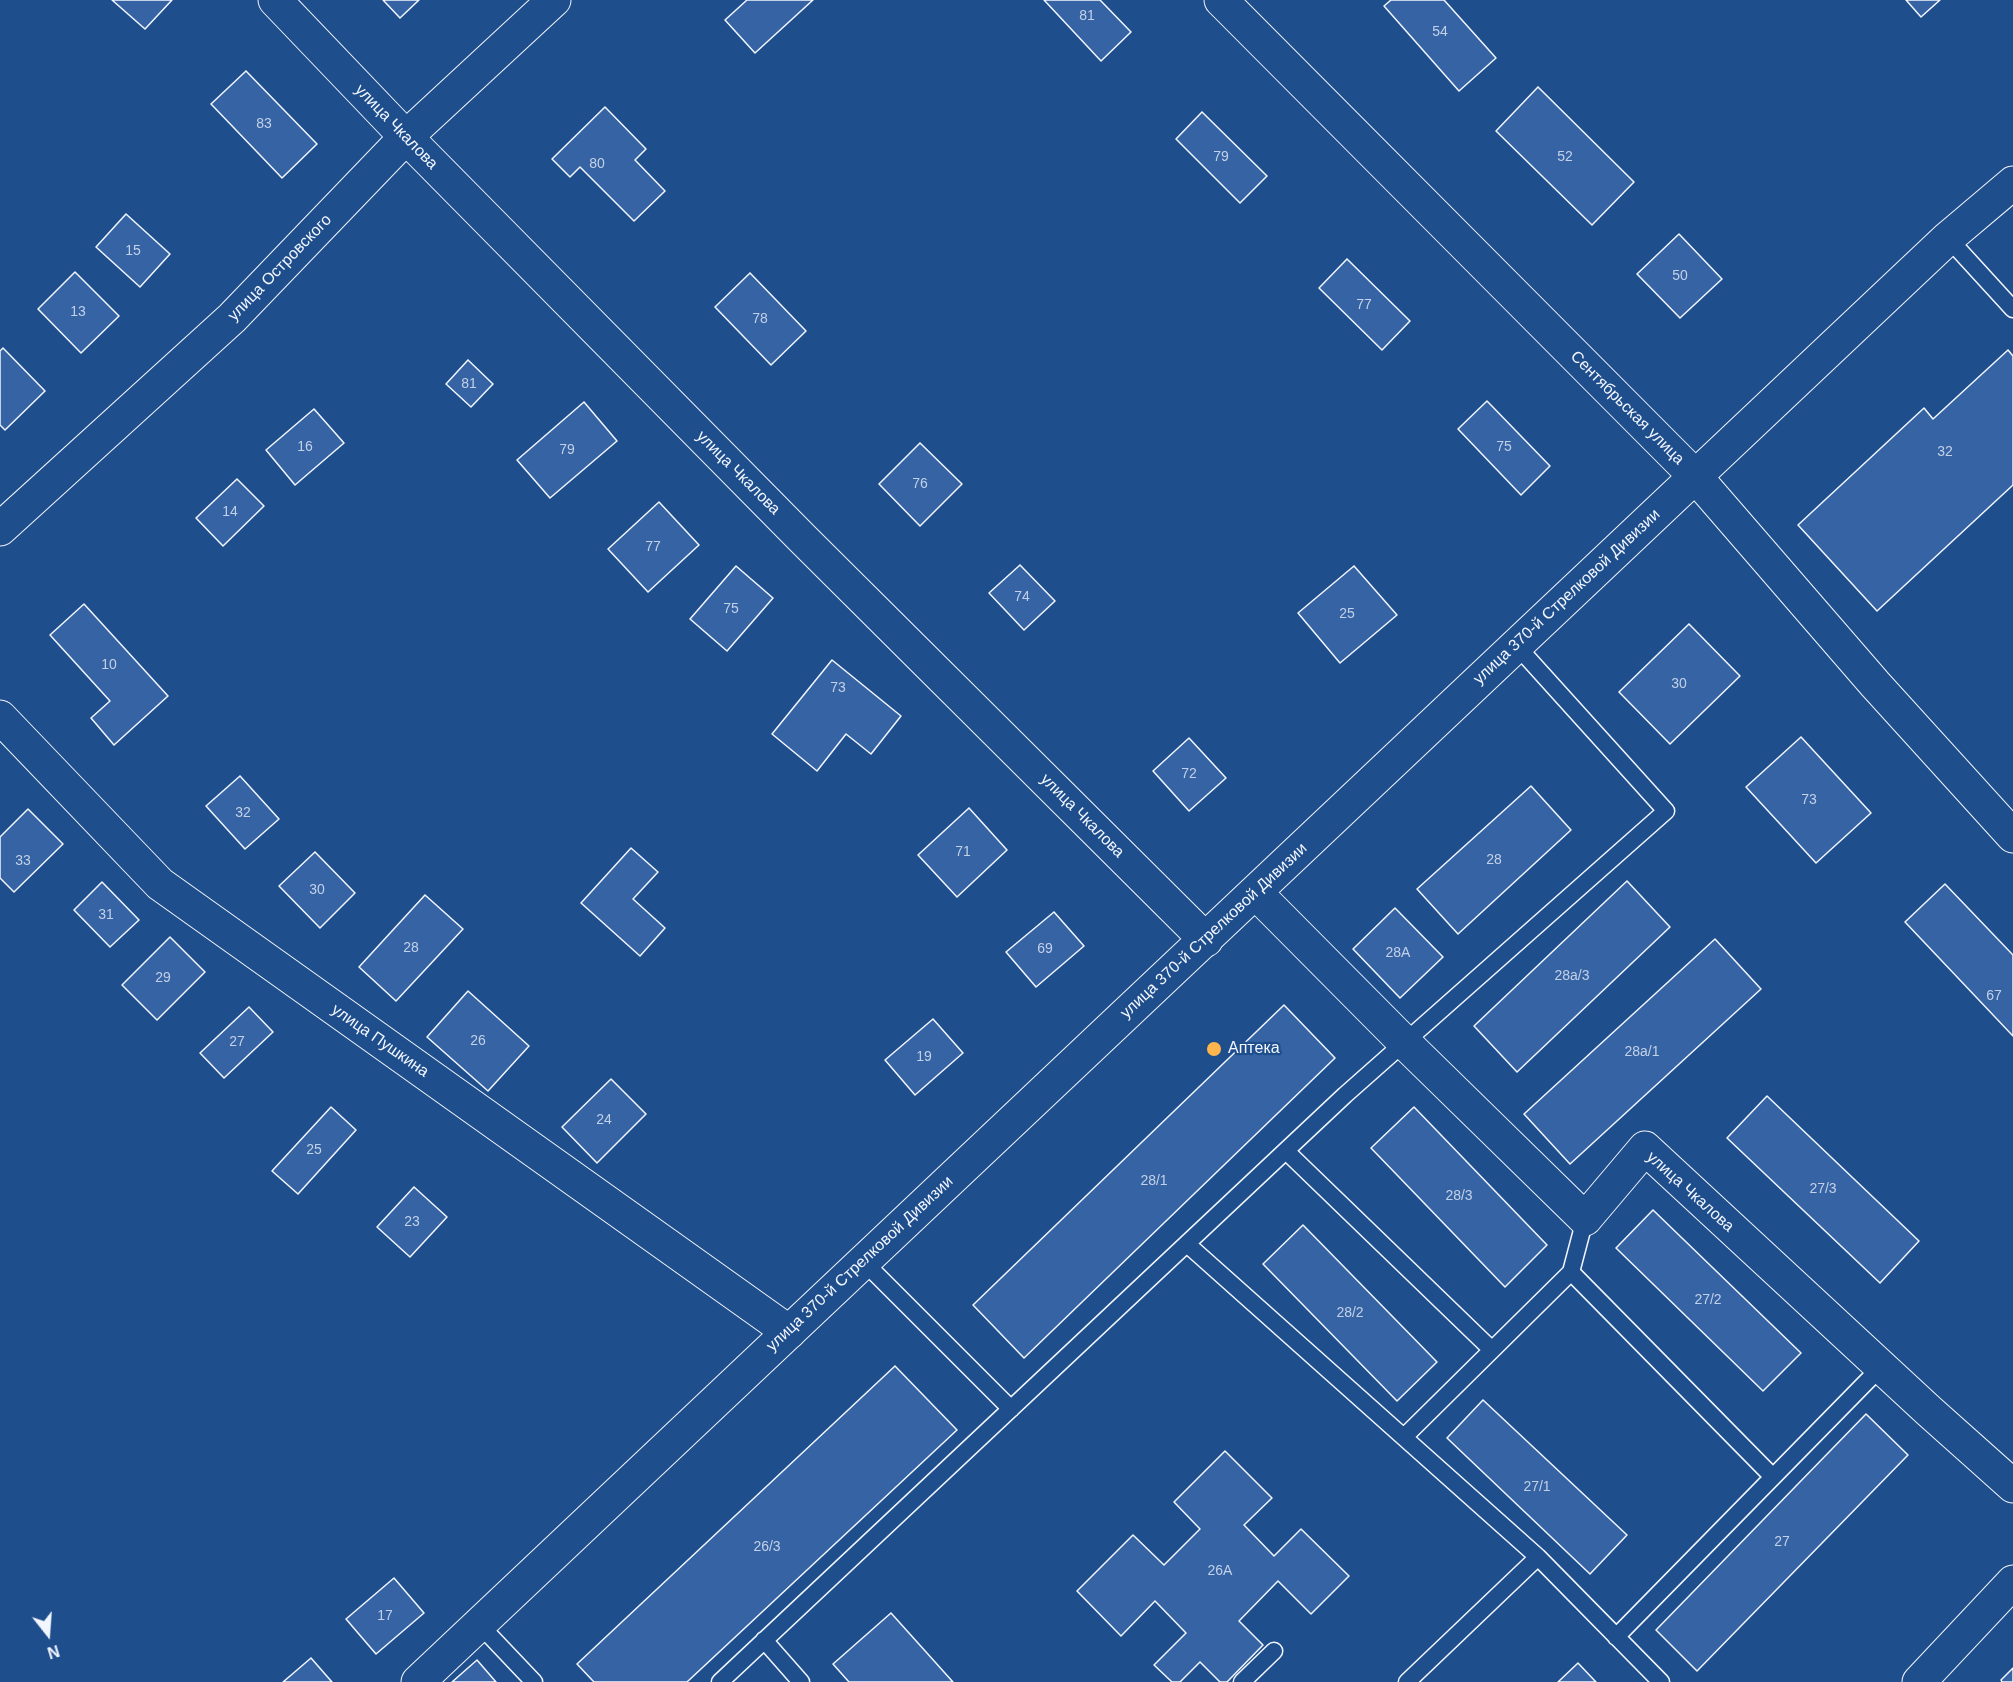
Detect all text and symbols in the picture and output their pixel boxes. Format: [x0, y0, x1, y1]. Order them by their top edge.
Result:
house number: 81 [1079, 8, 1095, 24]
house number: 54 [1432, 24, 1448, 40]
street label: улица Чкалова [351, 80, 441, 174]
house number: 83 [256, 116, 272, 132]
house number: 79 [1213, 149, 1229, 165]
house number: 52 [1557, 149, 1573, 165]
house number: 80 [589, 156, 605, 172]
street label: улица Островского [224, 211, 336, 325]
house number: 15 [125, 243, 141, 259]
house number: 50 [1672, 268, 1688, 284]
house number: 77 [1356, 297, 1372, 313]
house number: 13 [70, 304, 86, 320]
house number: 78 [752, 311, 768, 327]
street label: Сентябрьская улица [1566, 347, 1688, 469]
house number: 81 [461, 376, 477, 392]
street label: улица Чкалова [692, 427, 784, 519]
house number: 16 [297, 439, 313, 455]
house number: 75 [1496, 439, 1512, 455]
house number: 79 [559, 442, 575, 458]
house number: 32 [1937, 444, 1953, 460]
house number: 76 [912, 476, 928, 492]
house number: 14 [222, 504, 238, 520]
street label: улица 370-й Стрелковой Дивизии [1470, 505, 1664, 689]
house number: 77 [645, 539, 661, 555]
house number: 74 [1014, 589, 1030, 605]
house number: 75 [723, 601, 739, 617]
house number: 25 [1339, 606, 1355, 622]
house number: 10 [101, 657, 117, 673]
house number: 30 [1671, 676, 1687, 692]
house number: 73 [830, 680, 846, 696]
house number: 72 [1181, 766, 1197, 782]
street label: улица Чкалова [1036, 770, 1128, 862]
house number: 73 [1801, 792, 1817, 808]
house number: 32 [235, 805, 251, 821]
street label: улица 370-й Стрелковой Дивизии [1117, 839, 1311, 1023]
house number: 71 [955, 844, 971, 860]
house number: 28 [1486, 852, 1502, 868]
house number: 33 [15, 853, 31, 869]
house number: 30 [309, 882, 325, 898]
house number: 31 [98, 907, 114, 923]
house number: 28 [403, 940, 419, 956]
house number: 69 [1037, 941, 1053, 957]
house number: 28А [1386, 945, 1410, 961]
house number: 28а/3 [1554, 968, 1590, 984]
house number: 29 [155, 970, 171, 986]
house number: 67 [1986, 988, 2002, 1004]
street label: улица Пушкина [328, 1000, 432, 1082]
house number: 26 [470, 1033, 486, 1049]
house number: 27 [229, 1034, 245, 1050]
place label: Аптека [1228, 1039, 1280, 1059]
marker: Аптека [1205, 1040, 1223, 1058]
house number: 28а/1 [1624, 1044, 1660, 1060]
house number: 19 [916, 1049, 932, 1065]
house number: 24 [596, 1112, 612, 1128]
house number: 25 [306, 1142, 322, 1158]
street label: улица Чкалова [1642, 1148, 1738, 1236]
street label: улица 370-й Стрелковой Дивизии [763, 1172, 957, 1356]
house number: 28/1 [1140, 1173, 1168, 1189]
house number: 27/3 [1809, 1181, 1837, 1197]
house number: 28/3 [1445, 1188, 1473, 1204]
house number: 23 [404, 1214, 420, 1230]
house number: 27/2 [1694, 1292, 1722, 1308]
house number: 28/2 [1336, 1305, 1364, 1321]
house number: 27/1 [1523, 1479, 1551, 1495]
house number: 27 [1774, 1534, 1790, 1550]
house number: 26/3 [753, 1539, 781, 1555]
house number: 26А [1208, 1563, 1232, 1579]
north arrow [18, 1604, 78, 1664]
house number: 17 [377, 1608, 393, 1624]
text: N [45, 1642, 61, 1662]

